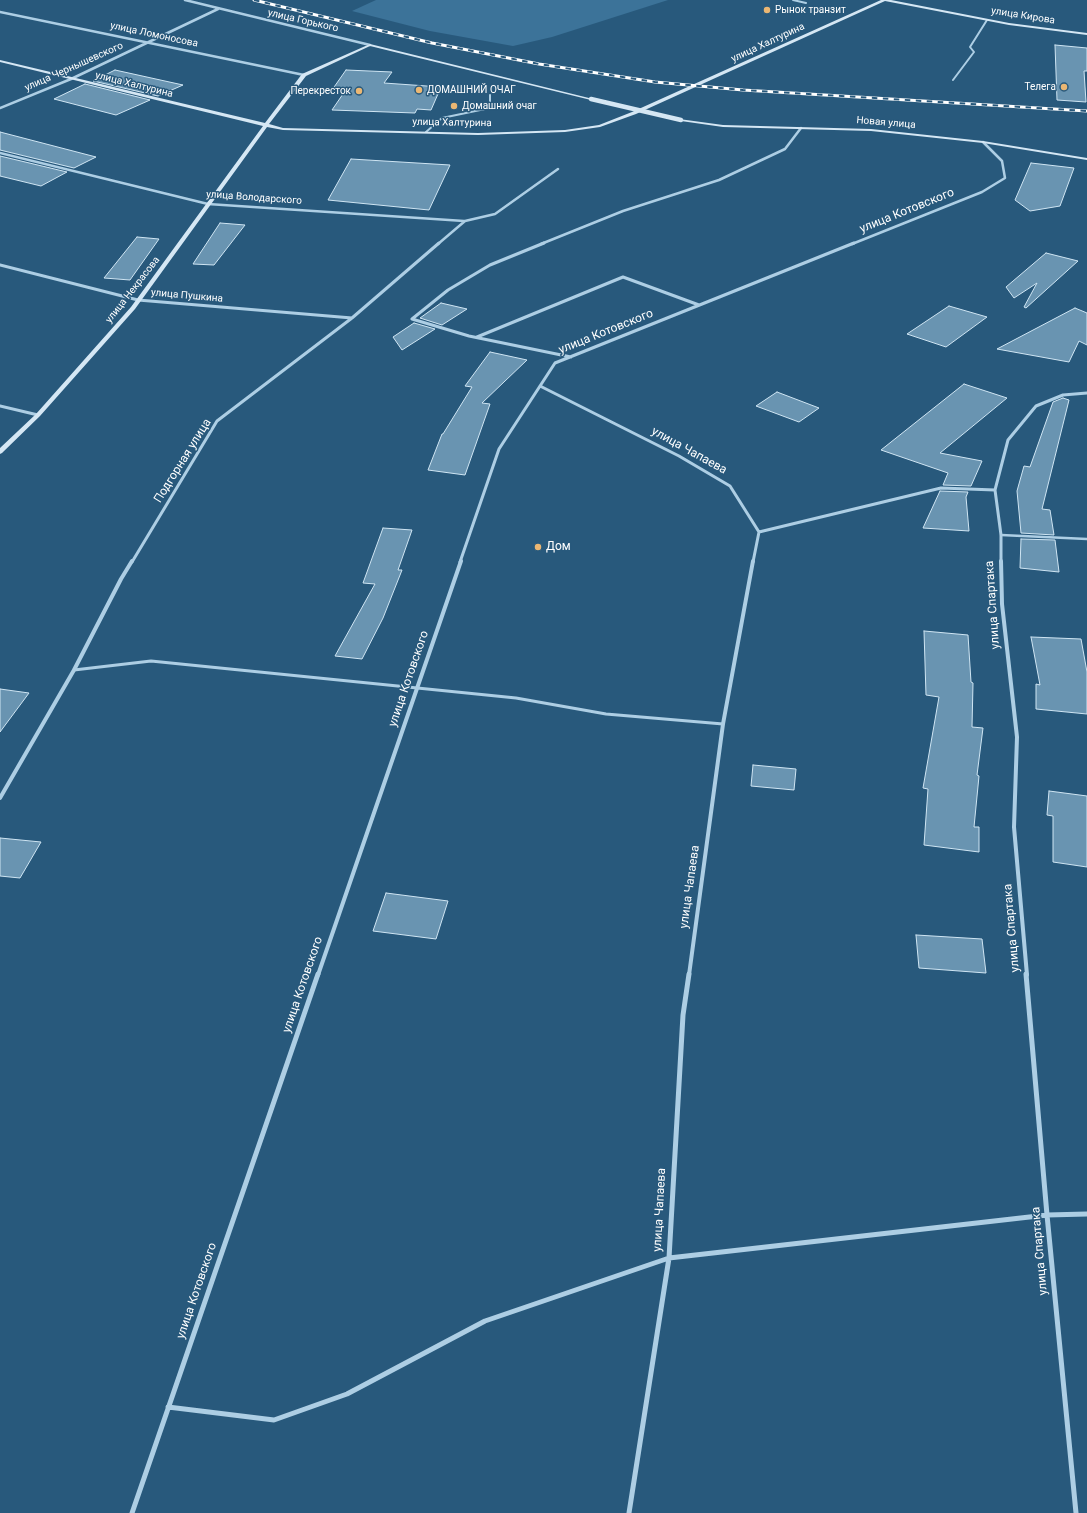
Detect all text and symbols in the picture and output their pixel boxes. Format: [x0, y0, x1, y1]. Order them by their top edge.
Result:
place label: Рынок транзит [775, 4, 846, 16]
marker: Рынок транзит [762, 5, 772, 15]
street label: улица Кирова [990, 5, 1056, 27]
street label: улица Горького [267, 7, 339, 35]
street label: улица Ломоносова [109, 20, 199, 50]
street label: улица Халтурина [729, 21, 807, 65]
street label: улица Чернышевского [23, 40, 125, 94]
street label: улица Халтурина [94, 70, 174, 100]
place label: Телега [1024, 81, 1056, 93]
marker: Телега [1059, 82, 1069, 92]
place label: ДОМАШНИЙ ОЧАГ [427, 84, 516, 96]
place label: Перекресток [290, 85, 351, 97]
marker: ДОМАШНИЙ ОЧАГ [414, 85, 424, 95]
marker: Перекресток [354, 86, 364, 96]
place label: Домашний очаг [462, 100, 537, 112]
marker: Домашний очаг [449, 101, 459, 111]
street label: Новая улица [856, 114, 916, 132]
street label: улица Халтурина [412, 116, 492, 130]
street label: улица Котовского [858, 185, 956, 237]
street label: улица Володарского [206, 189, 302, 207]
street label: улица Некрасова [103, 254, 163, 326]
street label: улица Пушкина [150, 287, 224, 305]
street label: улица Котовского [557, 306, 655, 358]
street label: Подгорная улица [151, 416, 215, 506]
street label: улица Чапаева [649, 424, 729, 478]
place label: Дом [546, 540, 571, 554]
marker: Дом [533, 542, 543, 552]
street label: улица Спартака [983, 560, 1003, 650]
street label: улица Котовского [386, 629, 432, 729]
street label: улица Чапаева [677, 844, 703, 930]
street label: улица Спартака [1001, 883, 1023, 973]
street label: улица Котовского [280, 935, 326, 1035]
street label: улица Чапаева [651, 1168, 669, 1252]
street label: улица Спартака [1029, 1206, 1051, 1296]
street label: улица Котовского [174, 1241, 220, 1341]

